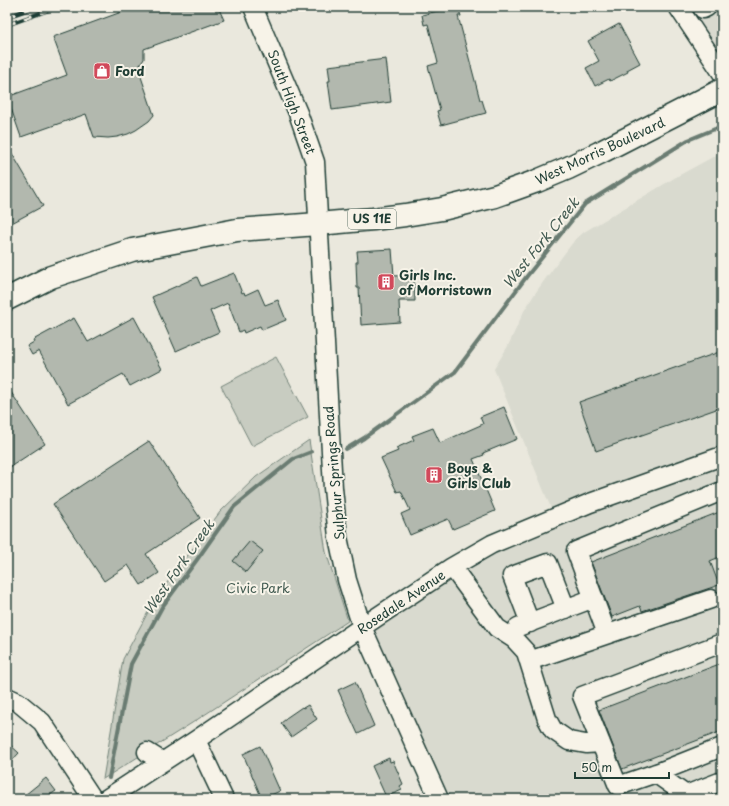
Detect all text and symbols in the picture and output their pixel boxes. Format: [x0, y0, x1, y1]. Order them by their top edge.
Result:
street label: South High Street [264, 47, 321, 157]
shop icon: Ford [92, 61, 112, 81]
place label: Ford [115, 61, 145, 80]
street label: West Morris Boulevard [532, 112, 668, 189]
water label: West Fork Creek [497, 192, 585, 293]
road number: US 11E [348, 209, 396, 229]
place label: Girls Inc. of Morristown [399, 265, 492, 299]
building icon: Girls Inc. of Morristown [376, 272, 396, 292]
street label: Sulphur Springs Road [318, 405, 349, 541]
place label: Boys & Girls Club [447, 458, 511, 492]
building icon: Boys & Girls Club [424, 465, 444, 485]
water label: West Fork Creek [138, 514, 220, 618]
street label: Rosedale Avenue [353, 565, 449, 638]
park label: Civic Park [226, 578, 290, 597]
scale bar [575, 754, 669, 780]
text: 50 m [581, 758, 612, 776]

